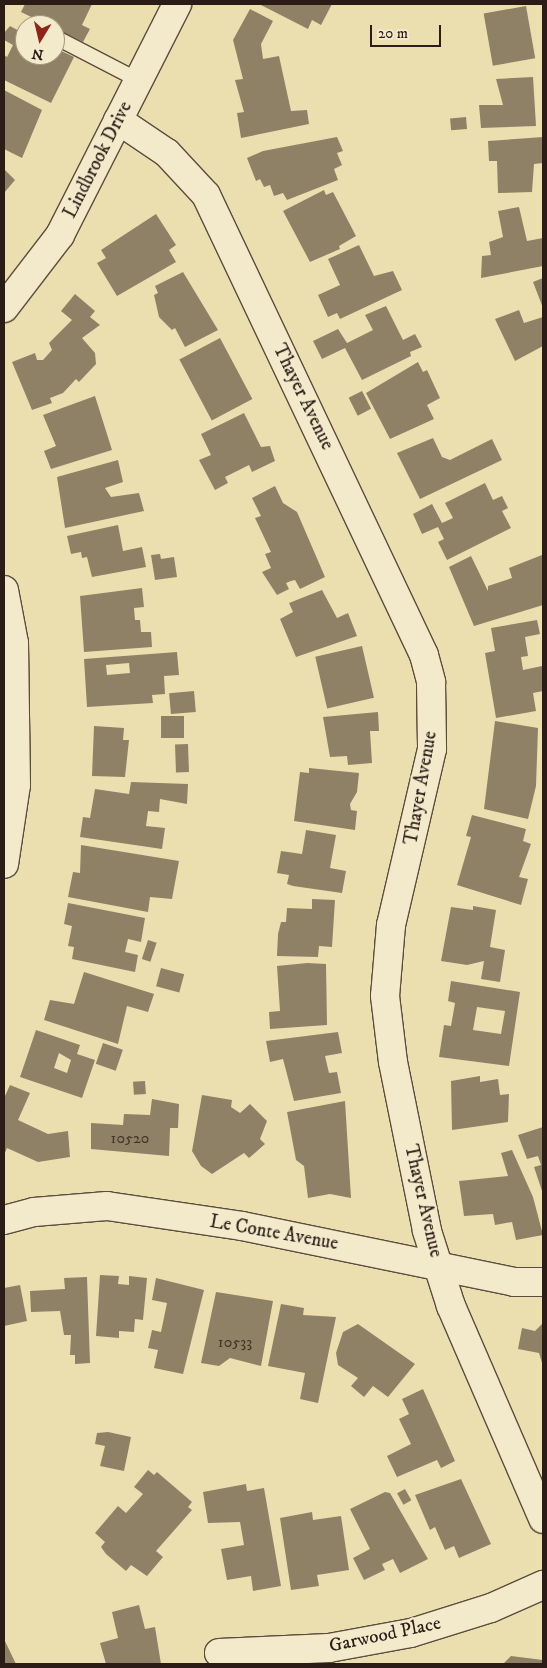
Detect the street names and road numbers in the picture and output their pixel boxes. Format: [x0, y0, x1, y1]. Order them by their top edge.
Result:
street label: Lindbrook Drive [59, 98, 137, 222]
street label: Thayer Avenue [268, 340, 338, 454]
street label: Thayer Avenue [400, 729, 442, 847]
street label: Thayer Avenue [399, 1142, 447, 1260]
street label: Le Conte Avenue [208, 1210, 340, 1256]
street label: Garwood Place [327, 1612, 443, 1658]

